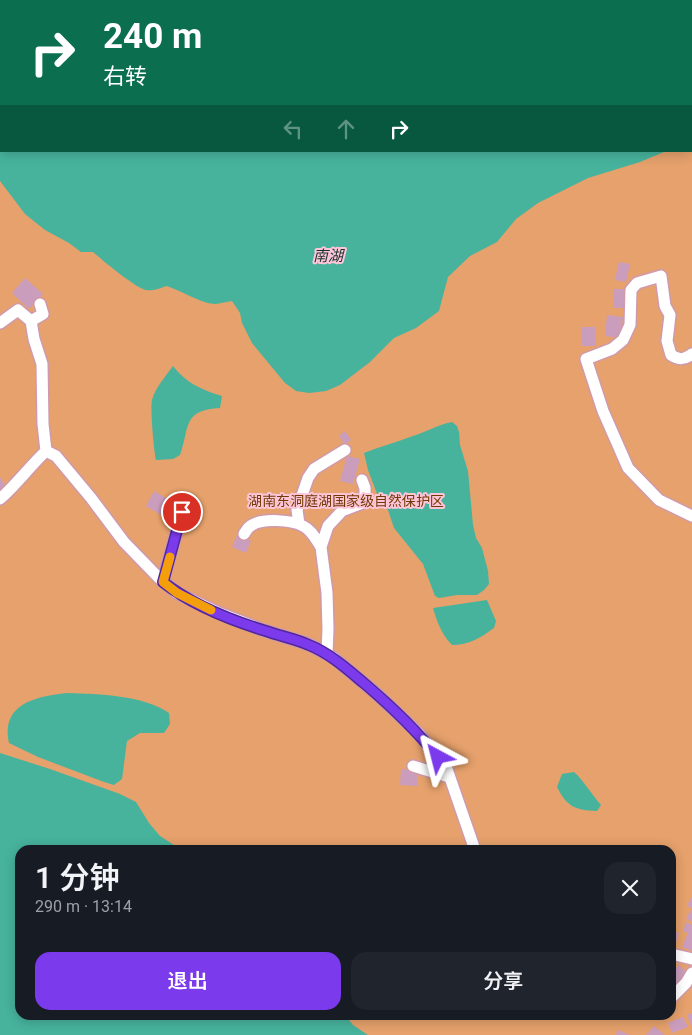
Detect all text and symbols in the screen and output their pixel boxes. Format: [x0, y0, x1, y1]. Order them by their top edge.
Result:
text: 240 m [103, 16, 202, 57]
icon: right [20, 20, 85, 85]
text: 右转 [103, 64, 147, 89]
icon: left [279, 115, 307, 143]
icon: ahead [332, 115, 360, 143]
icon: right [385, 115, 413, 143]
water label: 南湖 [313, 247, 345, 265]
pin [161, 491, 203, 533]
park label: 湖南东洞庭湖国家级自然保护区 [248, 493, 444, 509]
icon: arrive [168, 498, 196, 526]
position arrow [411, 730, 463, 782]
text: 1 分钟 [35, 860, 120, 895]
button: close [604, 862, 656, 914]
text: 290 m · 13:14 [35, 897, 132, 916]
button: 退出 [35, 952, 341, 1010]
button: 分享 [351, 952, 656, 1010]

